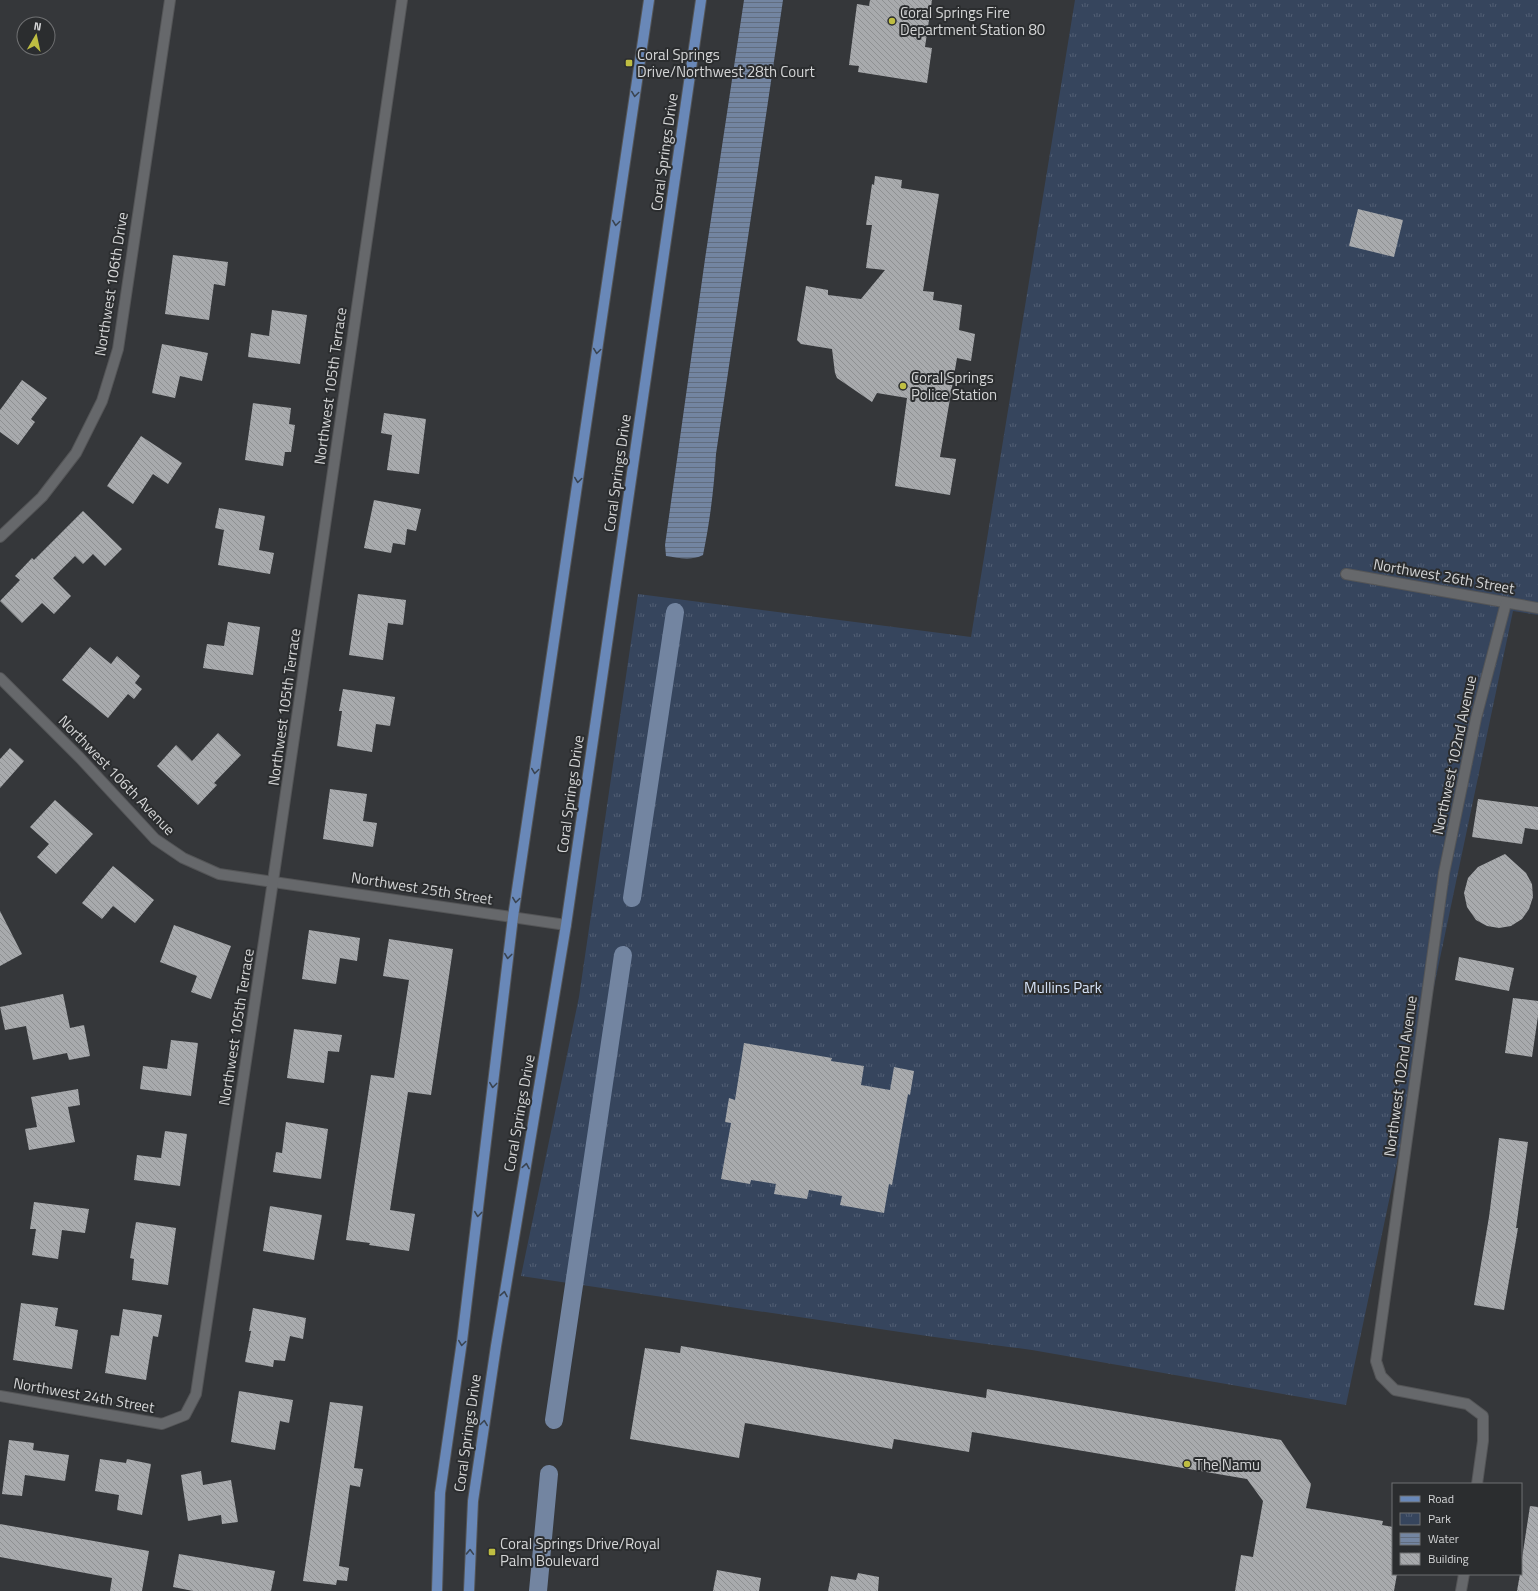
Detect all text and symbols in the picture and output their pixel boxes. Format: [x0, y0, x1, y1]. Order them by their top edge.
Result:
place label: Coral Springs Fire Department Station 80 [900, 1, 1045, 41]
north arrow [16, 16, 56, 56]
marker: Coral Springs Fire Department Station 80 [887, 16, 897, 26]
text: N [33, 18, 43, 35]
place label: Coral Springs Drive/Northwest 28th Court [637, 43, 815, 83]
marker: Coral Springs Drive/Northwest 28th Court [624, 58, 634, 68]
one-way arrow [631, 91, 640, 97]
street label: Coral Springs Drive [644, 92, 684, 212]
street label: Northwest 106th Drive [88, 210, 134, 358]
one-way arrow [612, 220, 621, 226]
street label: Northwest 105th Terrace [308, 306, 352, 466]
one-way arrow [593, 348, 602, 354]
place label: Coral Springs Police Station [911, 366, 997, 406]
marker: Coral Springs Police Station [898, 381, 908, 391]
street label: Coral Springs Drive [597, 413, 637, 533]
one-way arrow [574, 477, 583, 483]
street label: Northwest 26th Street [1372, 552, 1517, 600]
street label: Northwest 105th Terrace [262, 627, 306, 787]
street label: Northwest 102nd Avenue [1426, 673, 1482, 837]
street label: Northwest 106th Avenue [53, 710, 181, 840]
street label: Coral Springs Drive [550, 734, 590, 854]
one-way arrow [531, 768, 540, 774]
street label: Northwest 25th Street [350, 865, 495, 911]
one-way arrow [512, 897, 521, 903]
street label: Northwest 105th Terrace [212, 947, 260, 1107]
one-way arrow [504, 953, 513, 959]
park label: Mullins Park [1024, 976, 1102, 999]
street label: Northwest 102nd Avenue [1377, 994, 1423, 1158]
street label: Coral Springs Drive [497, 1053, 541, 1173]
one-way arrow [489, 1082, 498, 1088]
one-way arrow [521, 1163, 530, 1169]
one-way arrow [473, 1211, 482, 1217]
one-way arrow [499, 1291, 508, 1298]
one-way arrow [458, 1340, 467, 1346]
street label: Northwest 24th Street [12, 1371, 157, 1419]
street label: Coral Springs Drive [447, 1373, 487, 1493]
one-way arrow [479, 1420, 488, 1426]
place label: The Namu [1195, 1453, 1260, 1476]
marker: The Namu [1182, 1459, 1192, 1469]
legend [1392, 1483, 1522, 1575]
text: Road [1428, 1489, 1454, 1508]
text: Park [1428, 1509, 1451, 1528]
text: Water [1428, 1529, 1459, 1548]
place label: Coral Springs Drive/Royal Palm Boulevard [500, 1532, 660, 1572]
marker: Coral Springs Drive/Royal Palm Boulevard [487, 1547, 497, 1557]
one-way arrow [466, 1549, 475, 1555]
text: Building [1428, 1549, 1469, 1568]

